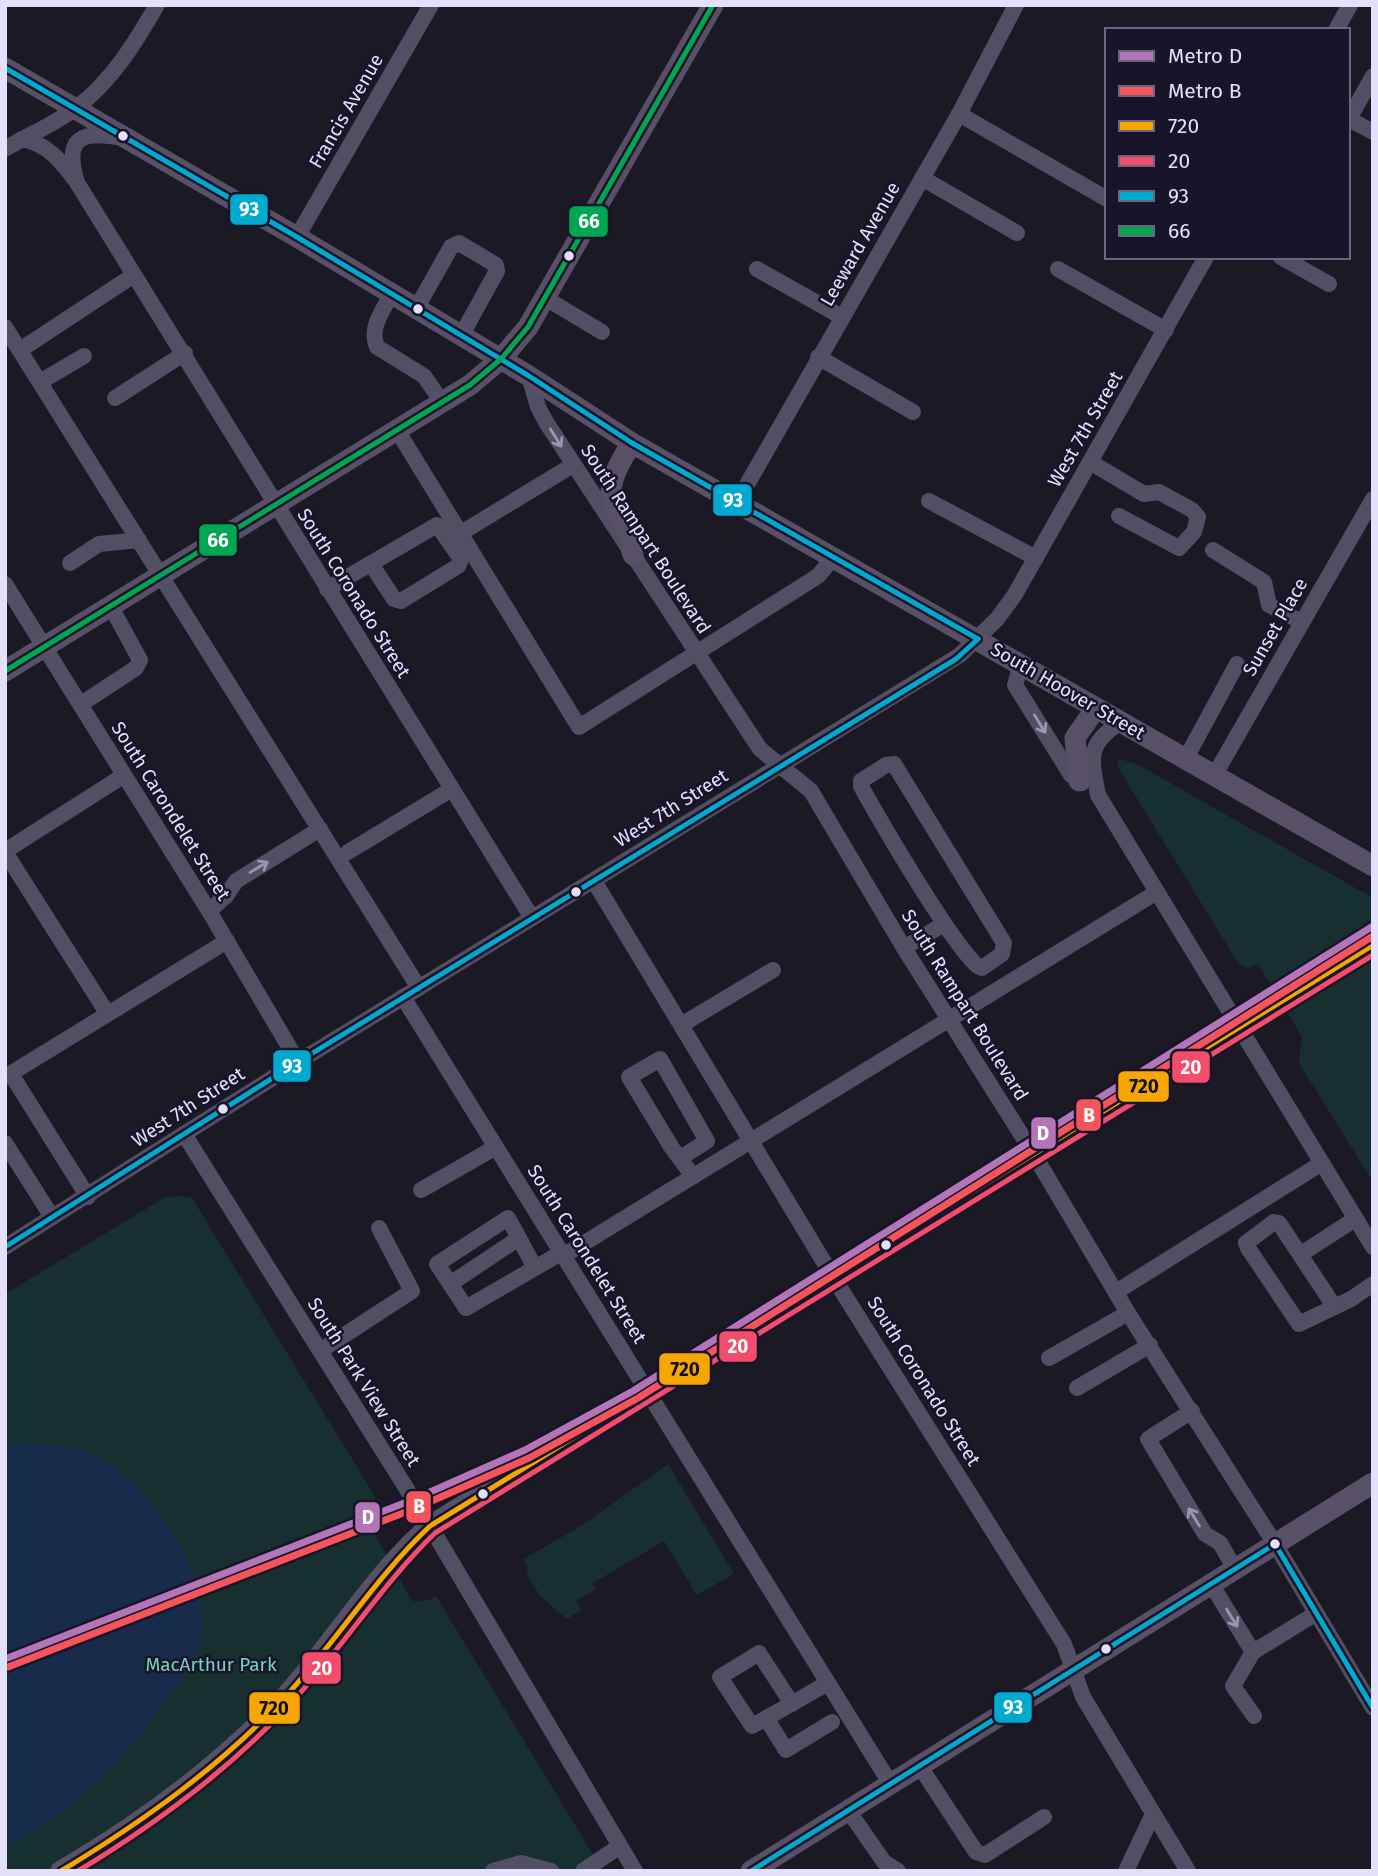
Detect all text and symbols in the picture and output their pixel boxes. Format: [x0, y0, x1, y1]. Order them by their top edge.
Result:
legend [1105, 28, 1350, 259]
text: Metro D [1168, 43, 1242, 69]
street label: Francis Avenue [304, 50, 388, 172]
text: Metro B [1168, 78, 1241, 104]
text: 720 [1168, 113, 1199, 139]
unlabelled marker [116, 129, 130, 143]
text: 20 [1168, 148, 1190, 174]
street label: Leeward Avenue [815, 178, 905, 310]
text: 93 [1168, 183, 1189, 209]
line badge: 93 [229, 193, 269, 226]
text: 93 [239, 198, 259, 221]
line badge: 66 [568, 205, 609, 238]
text: 66 [578, 210, 600, 233]
text: 66 [1168, 218, 1190, 244]
unlabelled marker [562, 249, 576, 263]
unlabelled marker [411, 302, 425, 316]
street label: West 7th Street [1043, 367, 1127, 491]
one-way arrow [548, 428, 563, 447]
street label: South Rampart Boulevard [576, 440, 716, 638]
line badge: 93 [712, 483, 753, 517]
text: 93 [723, 489, 743, 512]
street label: South Coronado Street [293, 504, 416, 682]
line badge: 66 [198, 523, 238, 557]
text: 66 [207, 529, 229, 552]
street label: Sunset Place [1238, 574, 1312, 680]
street label: South Hoover Street [987, 638, 1149, 745]
one-way arrow [1033, 714, 1047, 734]
street label: South Carondelet Street [107, 717, 235, 905]
street label: West 7th Street [610, 764, 732, 852]
one-way arrow [249, 859, 269, 873]
unlabelled marker [569, 885, 583, 899]
street label: South Rampart Boulevard [897, 905, 1033, 1105]
line badge: 93 [272, 1049, 312, 1083]
line badge: 20 [1171, 1050, 1211, 1084]
text: 93 [282, 1055, 302, 1078]
text: 20 [1181, 1056, 1201, 1079]
street label: West 7th Street [127, 1062, 249, 1152]
line badge: 720 [1117, 1070, 1170, 1103]
text: 720 [1129, 1075, 1159, 1098]
line badge: B [1075, 1098, 1102, 1132]
unlabelled marker [216, 1102, 230, 1116]
text: B [1083, 1104, 1095, 1127]
line badge: D [1030, 1116, 1057, 1150]
text: D [1037, 1122, 1049, 1145]
street label: South Carondelet Street [523, 1160, 651, 1348]
unlabelled marker [879, 1238, 893, 1252]
street label: South Coronado Street [863, 1292, 986, 1470]
street label: South Park View Street [303, 1293, 425, 1471]
line badge: 20 [718, 1330, 758, 1363]
text: 20 [728, 1335, 748, 1358]
line badge: 720 [658, 1352, 711, 1386]
text: 720 [670, 1358, 700, 1381]
unlabelled marker [476, 1487, 490, 1501]
line badge: B [405, 1490, 432, 1524]
text: B [413, 1495, 425, 1518]
line badge: D [354, 1501, 381, 1534]
text: D [362, 1506, 374, 1529]
one-way arrow [1187, 1507, 1201, 1527]
unlabelled marker [1268, 1537, 1282, 1551]
one-way arrow [1224, 1608, 1239, 1627]
unlabelled marker [1099, 1642, 1113, 1656]
line badge: 20 [301, 1651, 342, 1685]
park label: MacArthur Park [145, 1653, 277, 1676]
text: 20 [312, 1657, 332, 1680]
line badge: 720 [248, 1691, 301, 1725]
line badge: 93 [993, 1691, 1033, 1724]
text: 93 [1003, 1696, 1023, 1719]
text: 720 [259, 1697, 289, 1720]

